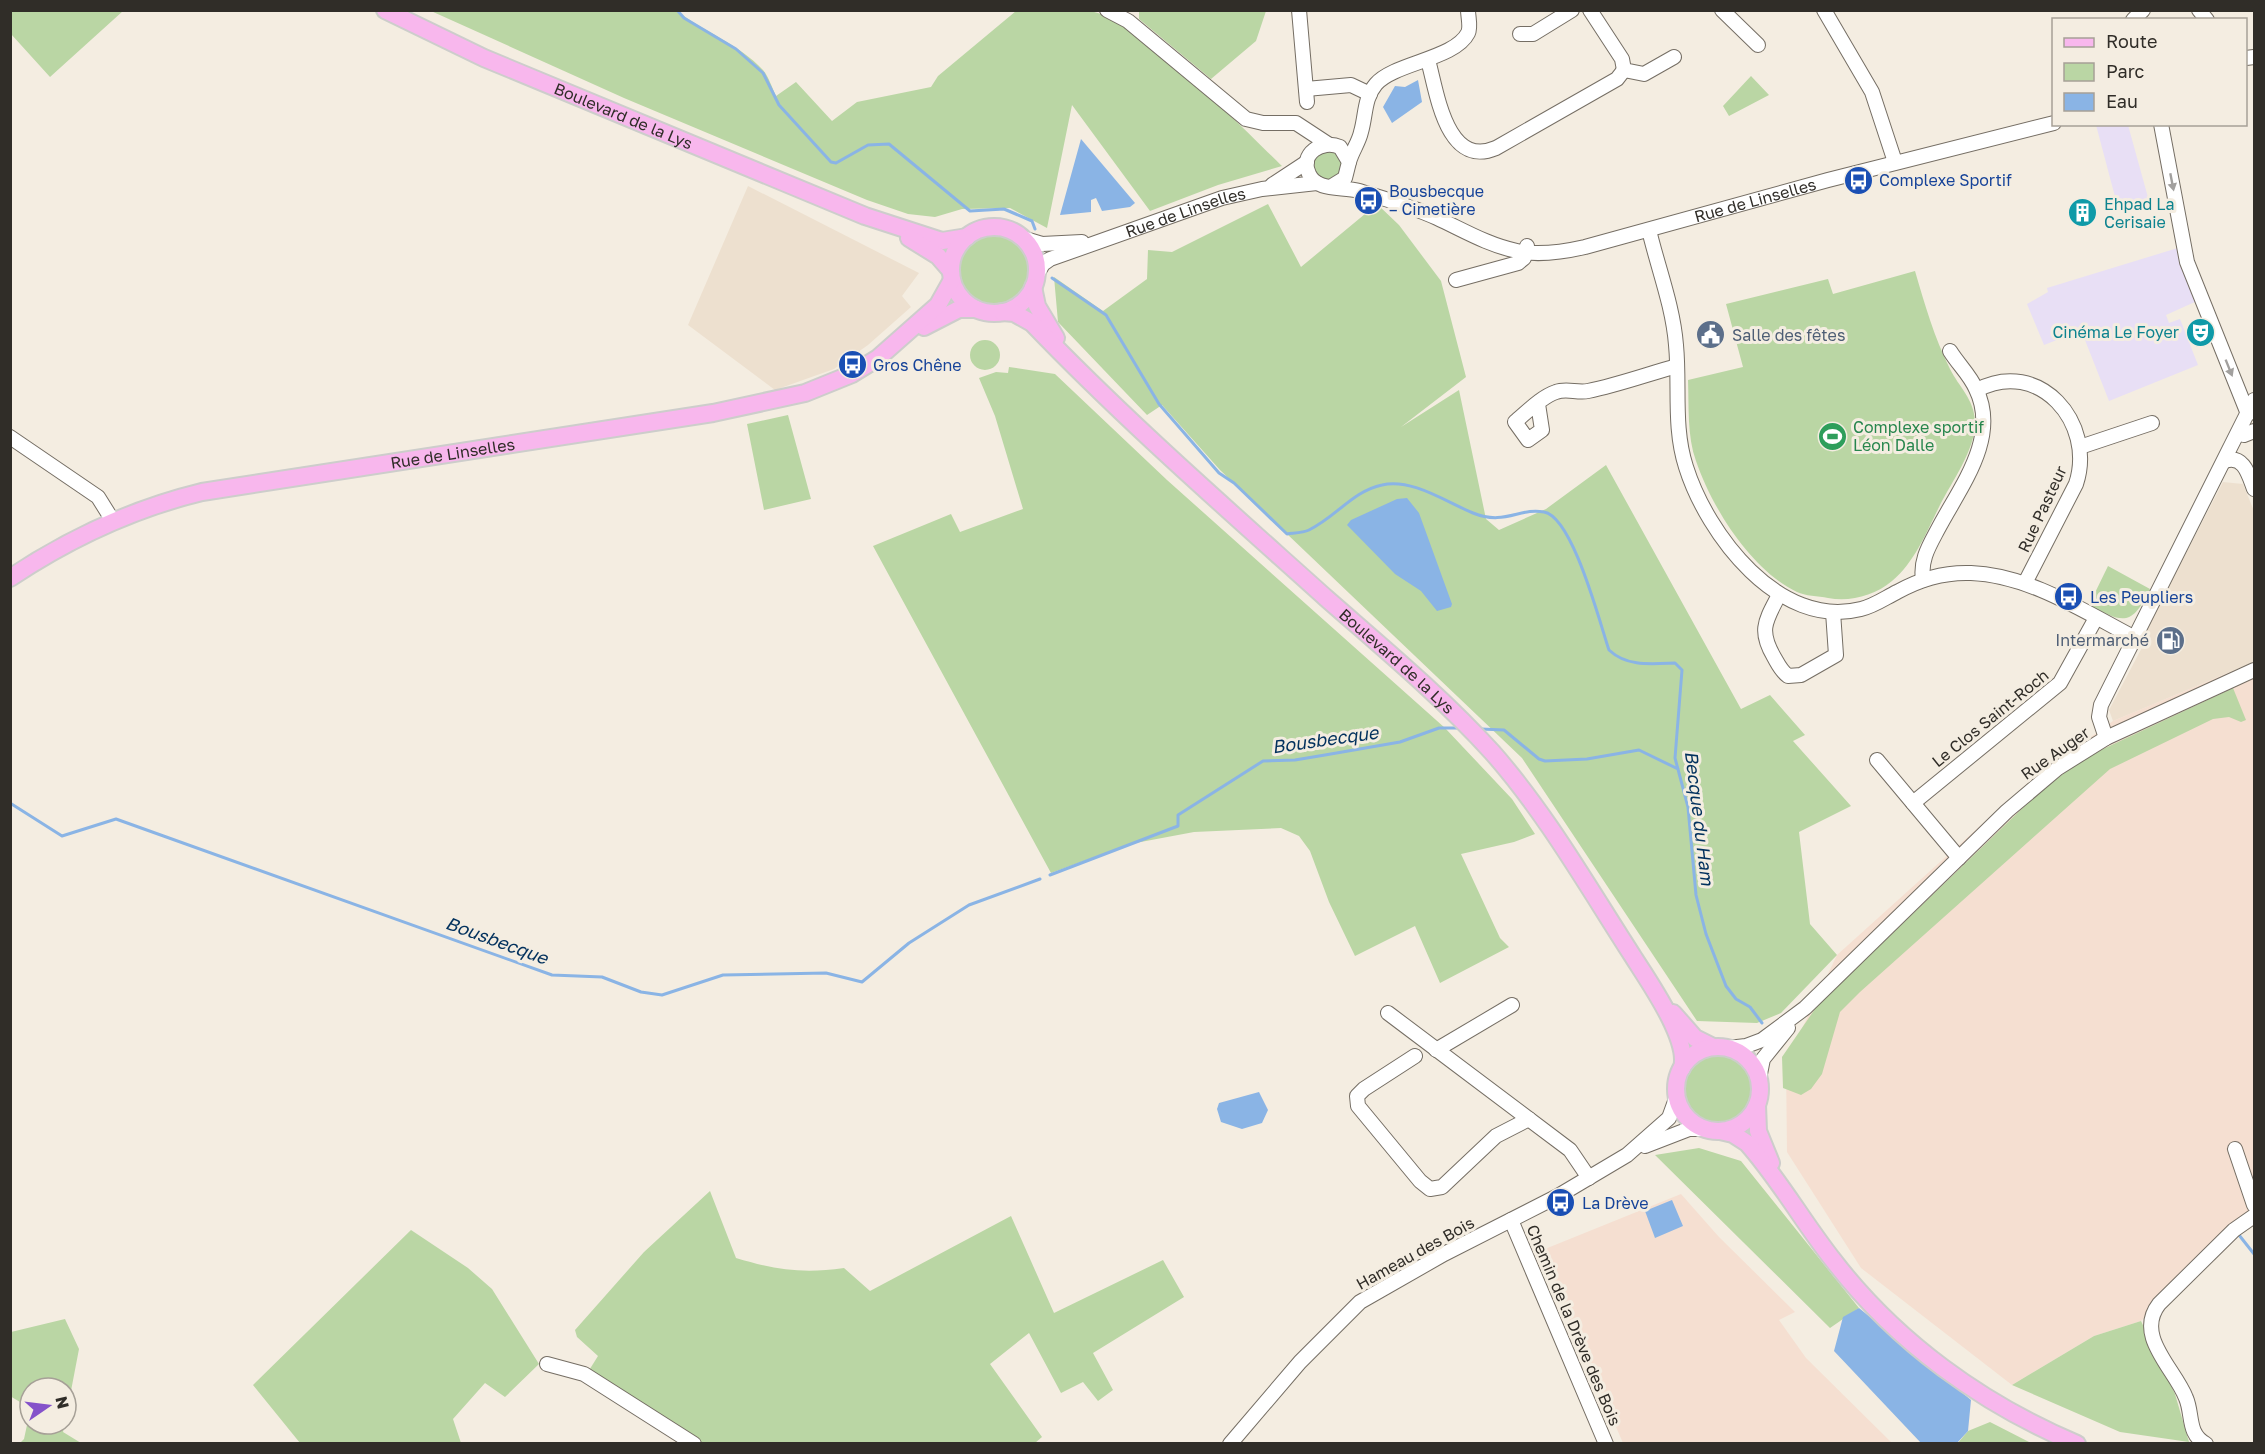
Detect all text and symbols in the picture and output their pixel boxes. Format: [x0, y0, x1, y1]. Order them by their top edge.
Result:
legend [2052, 18, 2247, 126]
text: Route [2106, 30, 2157, 52]
text: Parc [2106, 60, 2145, 82]
street label: Boulevard de la Lys [551, 78, 696, 153]
text: Eau [2106, 90, 2138, 112]
bus stop icon: Complexe Sportif [1842, 164, 1874, 196]
place label: Complexe Sportif [1879, 170, 2012, 190]
one-way arrow [2168, 173, 2177, 192]
street label: Rue de Linselles [1692, 174, 1818, 226]
place label: Bousbecque – Cimetière [1389, 181, 1484, 219]
street label: Rue de Linselles [1123, 183, 1247, 241]
bus stop icon: Bousbecque – Cimetière [1352, 184, 1384, 216]
place label: Ehpad La Cerisaie [2104, 194, 2175, 232]
building icon: Ehpad La Cerisaie [2067, 197, 2099, 229]
theatre icon: Cinéma Le Foyer [2184, 316, 2216, 348]
public building icon: Salle des fêtes [1695, 319, 1727, 351]
place label: Cinéma Le Foyer [2052, 322, 2179, 342]
place label: Salle des fêtes [1732, 325, 1845, 345]
bus stop icon: Gros Chêne [836, 349, 868, 381]
place label: Gros Chêne [873, 355, 962, 375]
one-way arrow [2224, 359, 2234, 377]
place label: Complexe sportif Léon Dalle [1853, 417, 1984, 455]
sports icon: Complexe sportif Léon Dalle [1816, 420, 1848, 452]
street label: Rue de Linselles [389, 434, 516, 473]
street label: Rue Pasteur [2013, 463, 2071, 555]
bus stop icon: Les Peupliers [2053, 581, 2085, 613]
place label: Les Peupliers [2090, 587, 2193, 607]
street label: Boulevard de la Lys [1335, 604, 1459, 718]
fuel station icon: Intermarché [2154, 624, 2186, 656]
place label: Intermarché [2055, 630, 2149, 650]
street label: Le Clos Saint-Roch [1928, 665, 2052, 771]
water label: Bousbecque [1270, 720, 1381, 757]
street label: Rue Auger [2017, 722, 2093, 784]
water label: Becque du Ham [1681, 749, 1719, 888]
water label: Bousbecque [443, 911, 553, 969]
bus stop icon: La Drève [1545, 1187, 1577, 1219]
place label: La Drève [1582, 1193, 1648, 1213]
street label: Hameau des Bois [1352, 1212, 1478, 1294]
street label: Chemin de la Drève des Bois [1523, 1221, 1625, 1429]
north arrow [18, 1376, 78, 1436]
text: N [51, 1394, 74, 1411]

